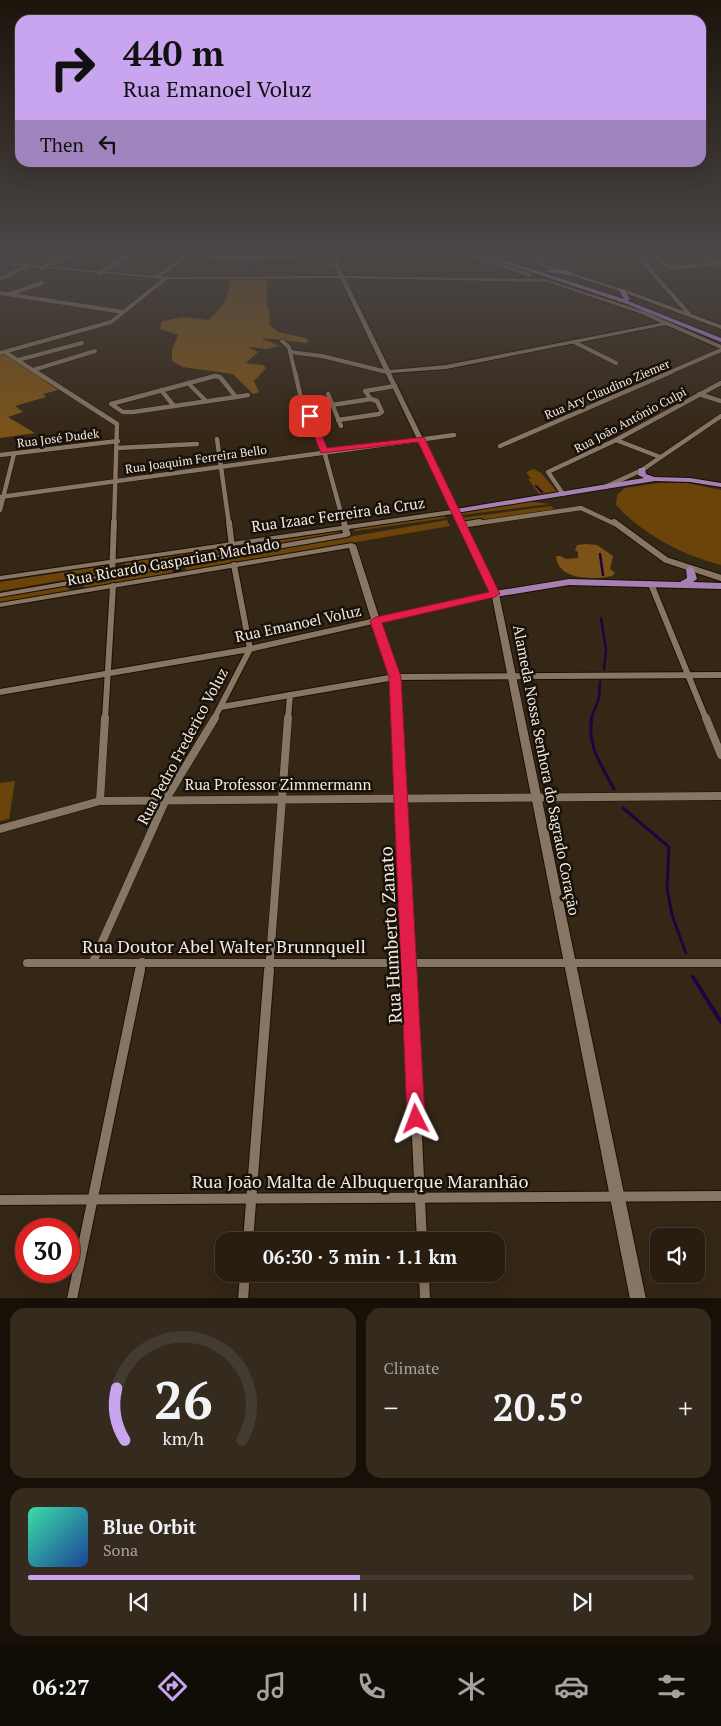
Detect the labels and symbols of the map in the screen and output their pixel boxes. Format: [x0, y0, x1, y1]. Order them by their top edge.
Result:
street label: Rua Ary Claudino Ziemer [542, 356, 672, 422]
street label: Rua João Antônio Culpi [571, 384, 689, 456]
pin [289, 395, 331, 437]
street label: Rua José Dudek [16, 425, 101, 450]
street label: Rua Joaquim Ferreira Bello [124, 442, 268, 476]
street label: Rua Izaac Ferreira da Cruz [250, 492, 426, 536]
street label: Rua Ricardo Gasparian Machado [65, 532, 281, 590]
street label: Rua Emanoel Voluz [233, 600, 363, 646]
street label: Alameda Nossa Senhora do Sagrado Coração [509, 623, 585, 917]
street label: Rua Pedro Frederico Voluz [132, 664, 232, 828]
street label: Rua Professor Zimmermann [185, 774, 371, 794]
street label: Rua Humberto Zanato [373, 846, 407, 1024]
street label: Rua Doutor Abel Walter Brunnquell [82, 934, 366, 958]
position arrow [389, 1092, 441, 1144]
street label: Rua João Malta de Albuquerque Maranhão [192, 1169, 528, 1193]
speed limit sign: 30 [15, 1218, 80, 1283]

